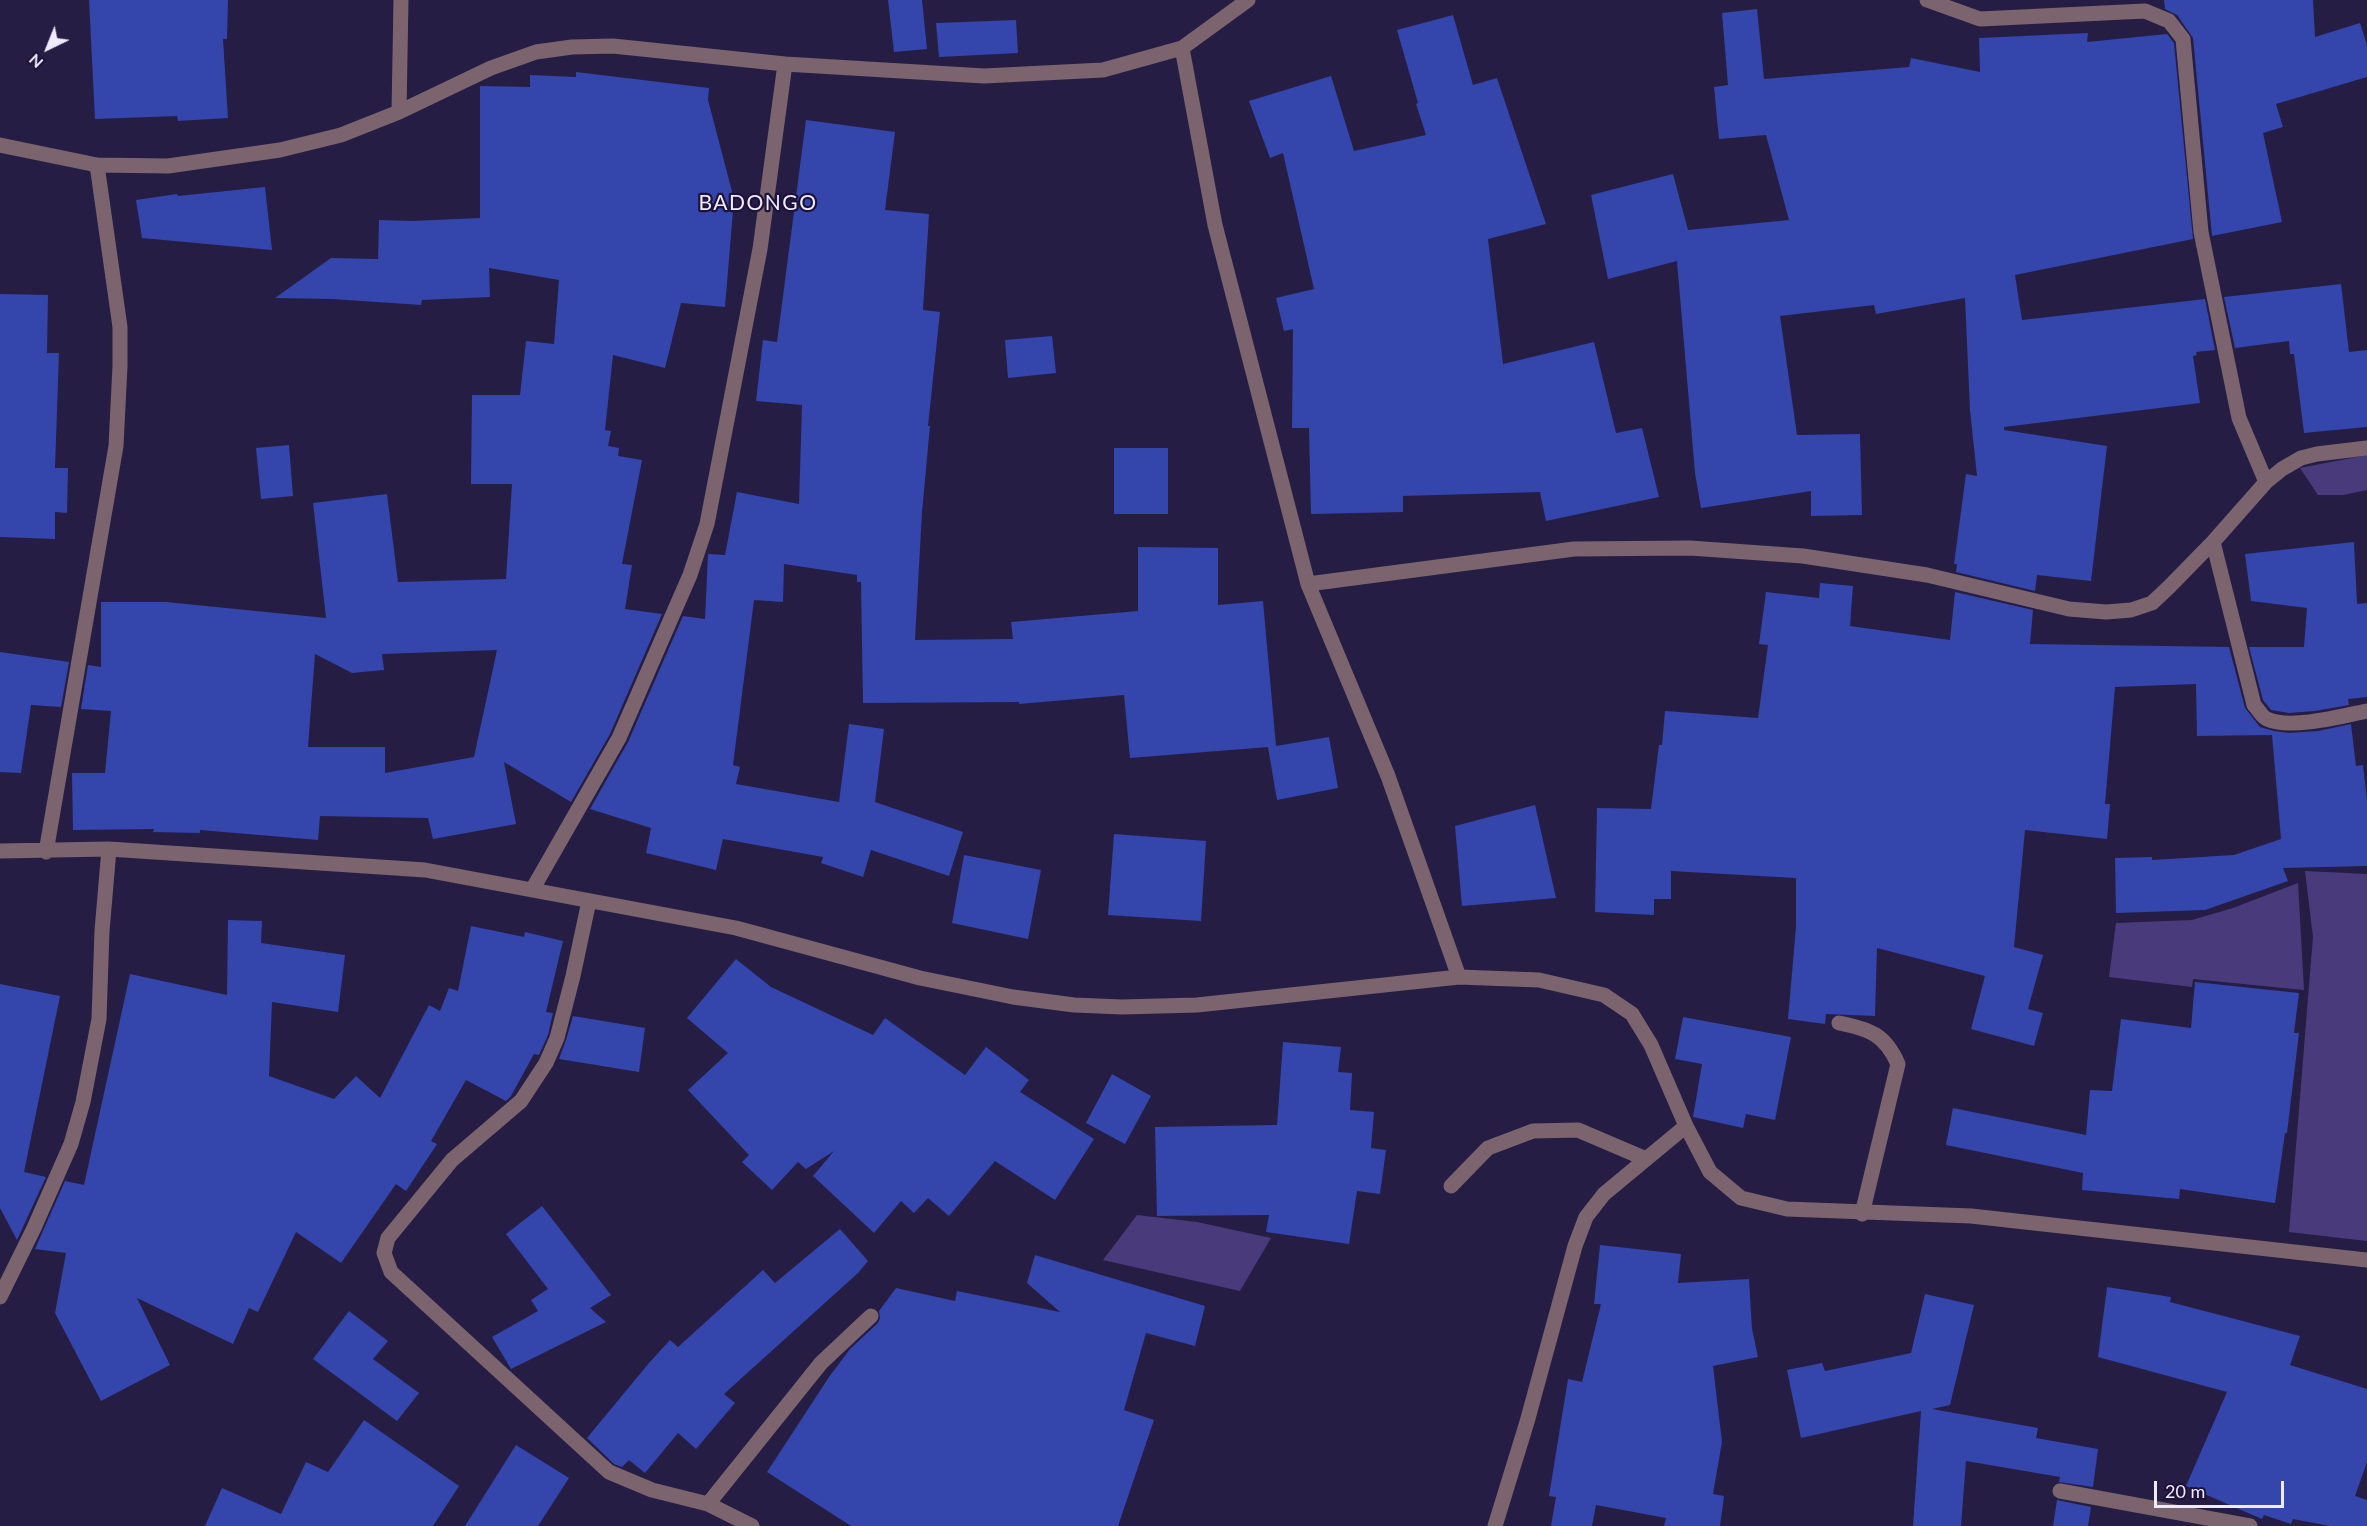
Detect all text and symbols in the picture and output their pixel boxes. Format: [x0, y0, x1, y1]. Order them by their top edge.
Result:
north arrow [18, 18, 78, 78]
text: N [24, 50, 46, 73]
district label: BADONGO [698, 190, 818, 216]
scale bar [2157, 1469, 2288, 1507]
text: 20 m [2165, 1480, 2205, 1502]

